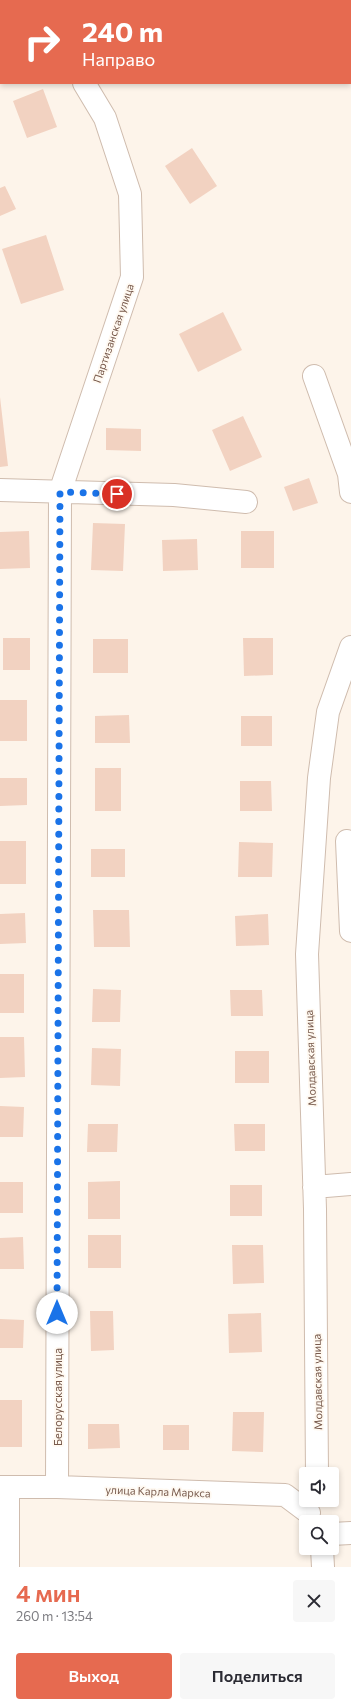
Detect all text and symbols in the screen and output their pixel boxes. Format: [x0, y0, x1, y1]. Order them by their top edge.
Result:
text: 240 m [82, 14, 163, 48]
icon: right [16, 16, 68, 68]
text: Направо [82, 48, 155, 70]
street label: Партизанская улица [90, 282, 136, 384]
pin [100, 477, 134, 511]
icon: arrive [106, 483, 128, 505]
street label: Молдавская улица [302, 1010, 318, 1106]
position arrow [36, 1292, 78, 1334]
street label: Молдавская улица [310, 1334, 324, 1430]
street label: Белорусская улица [51, 1348, 64, 1446]
map controls [299, 1467, 339, 1555]
button: sound [299, 1467, 339, 1507]
street label: улица Карла Маркса [105, 1483, 211, 1499]
button: search [299, 1515, 339, 1555]
text: 4 мин [16, 1578, 81, 1607]
button: close [293, 1580, 335, 1622]
text: 260 m · 13:54 [16, 1608, 93, 1624]
button: Выход [16, 1653, 172, 1699]
button: Поделиться [180, 1653, 335, 1699]

